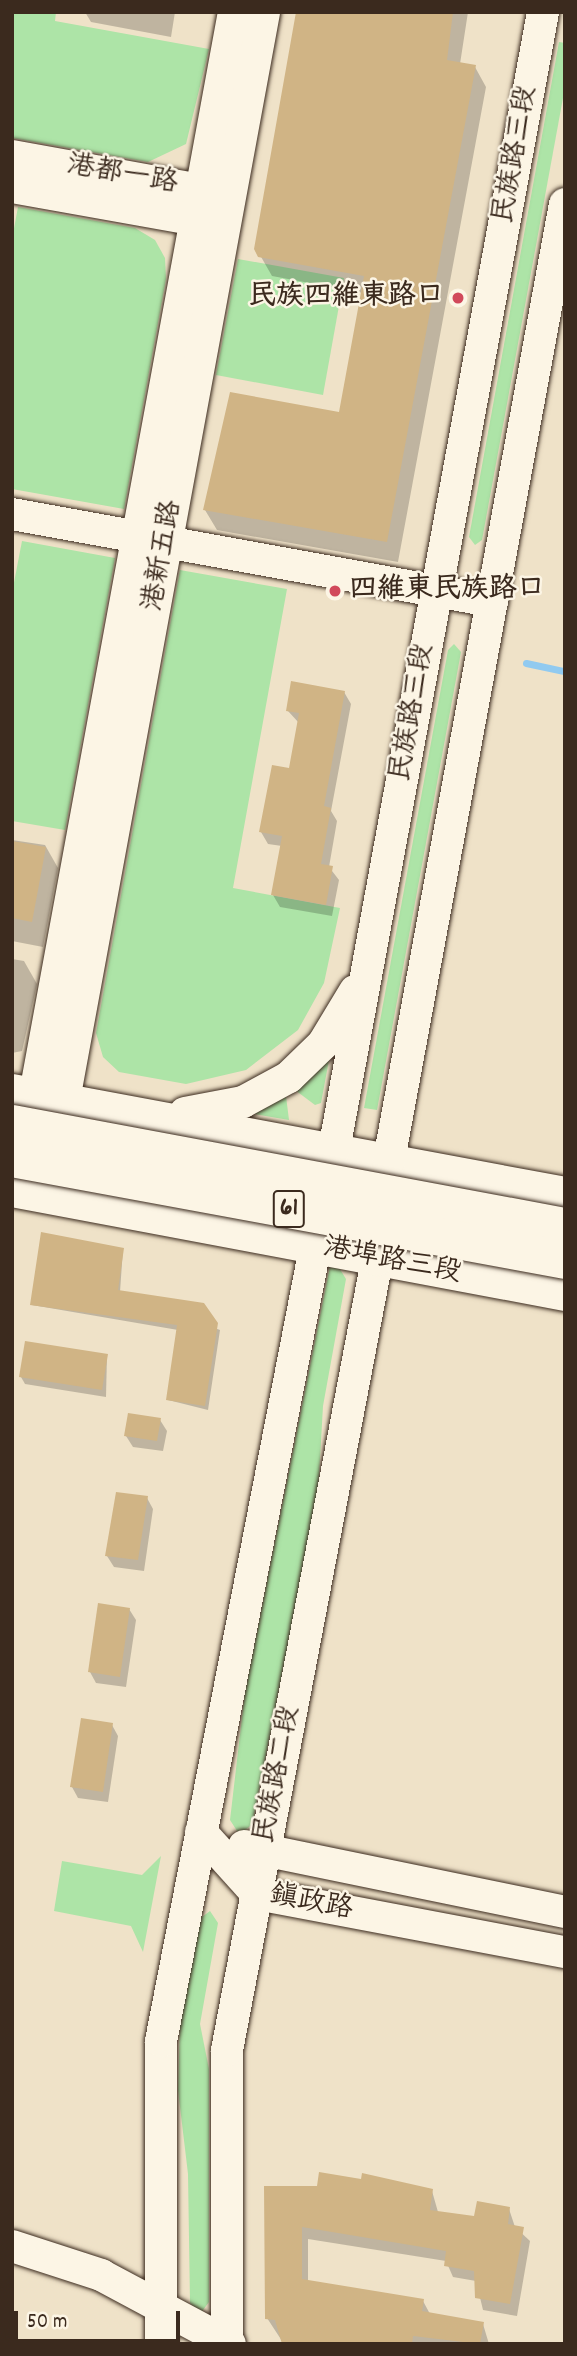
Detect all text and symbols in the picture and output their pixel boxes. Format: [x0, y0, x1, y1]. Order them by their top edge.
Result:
street label: 民族路三段 [488, 83, 546, 227]
street label: 港都一路 [64, 150, 180, 202]
place label: 民族四維東路口 [248, 281, 444, 315]
marker: 民族四維東路口 [450, 290, 466, 306]
street label: 港新五路 [138, 498, 190, 614]
place label: 四維東民族路口 [349, 574, 545, 608]
marker: 四維東民族路口 [327, 583, 343, 599]
street label: 民族路三段 [385, 641, 443, 785]
road number: 61 [272, 1186, 306, 1232]
street label: 港埠路三段 [320, 1232, 464, 1292]
street label: 民族路二段 [249, 1703, 309, 1847]
street label: 鎮政路 [267, 1879, 355, 1929]
scale bar [18, 2296, 184, 2340]
text: 50 m [27, 2308, 67, 2338]

